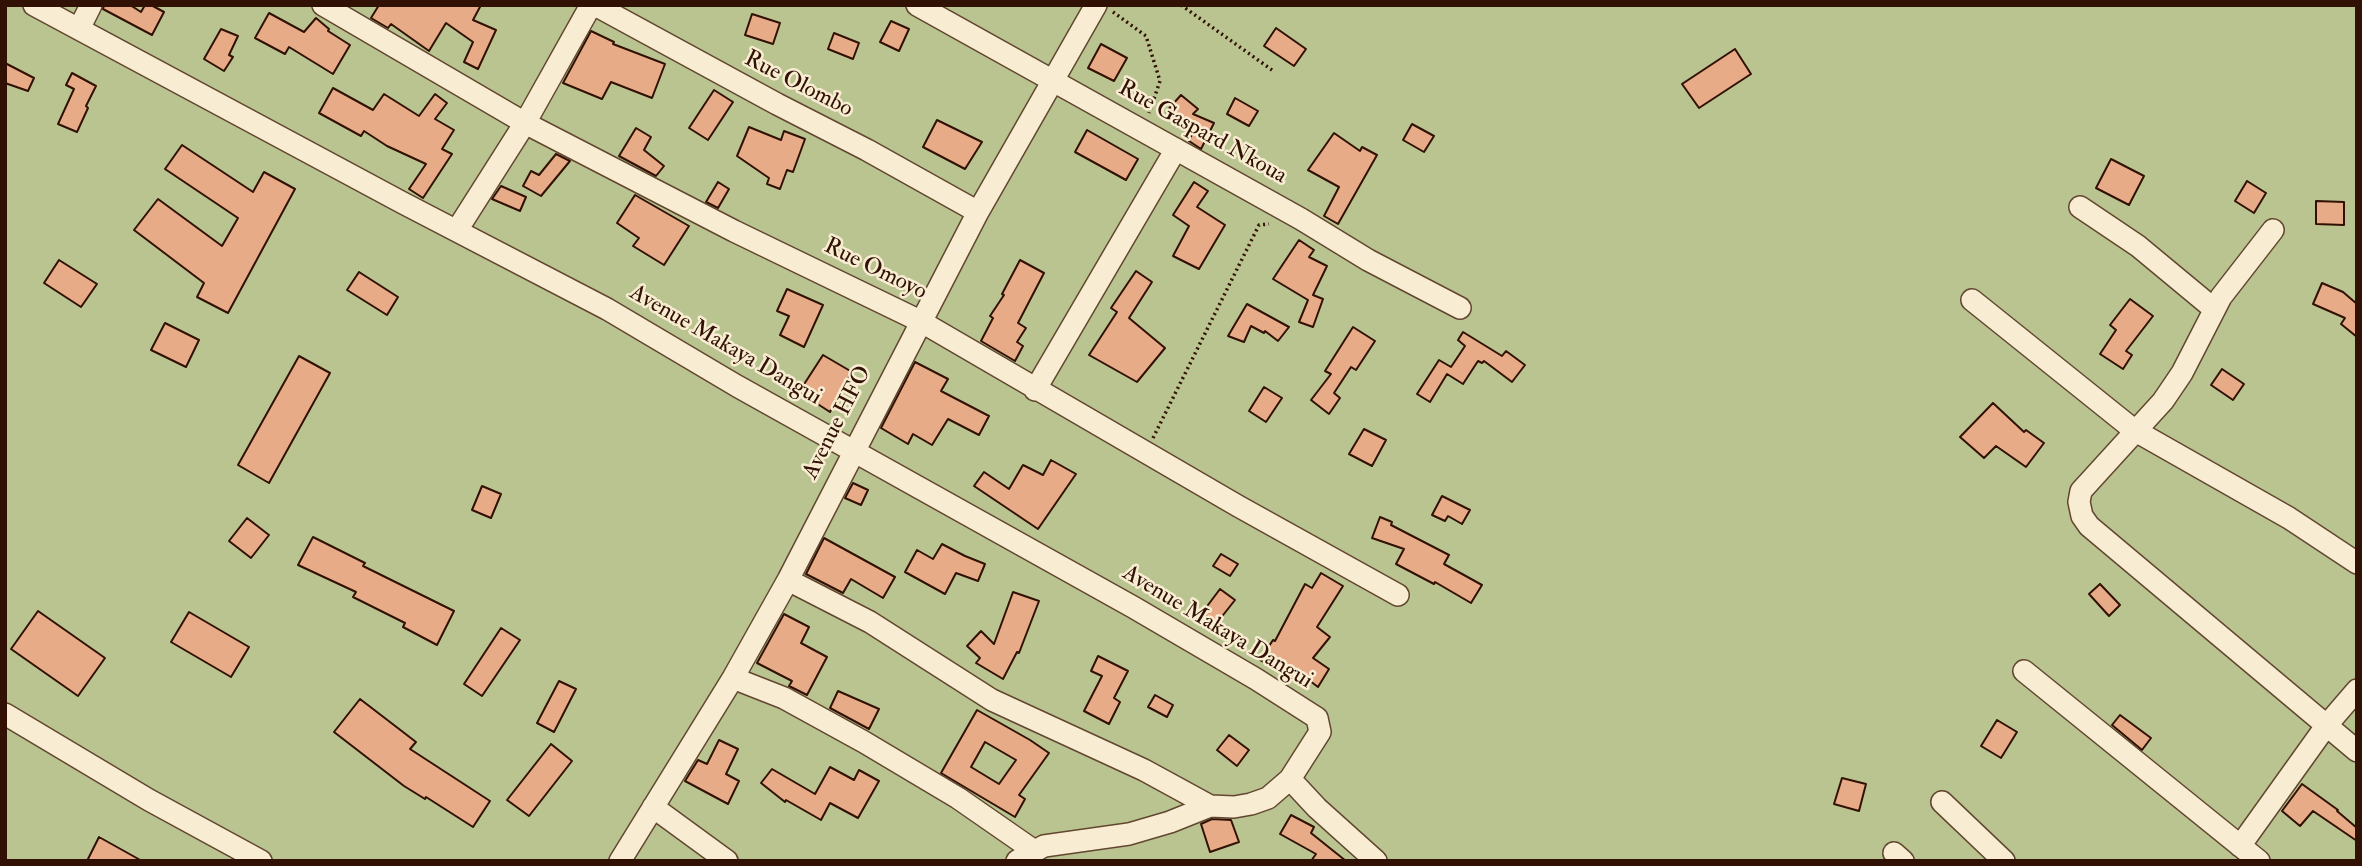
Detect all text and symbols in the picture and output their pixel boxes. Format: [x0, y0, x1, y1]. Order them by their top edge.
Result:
street label: Rue Olombo [739, 46, 857, 124]
street label: Rue Gaspard Nkoua [1113, 75, 1291, 191]
street label: Rue Omoyo [819, 233, 931, 307]
street label: Avenue Makaya Dangui [624, 280, 826, 412]
street label: Avenue HFO [798, 362, 878, 484]
street label: Avenue Makaya Dangui [1117, 560, 1317, 696]

